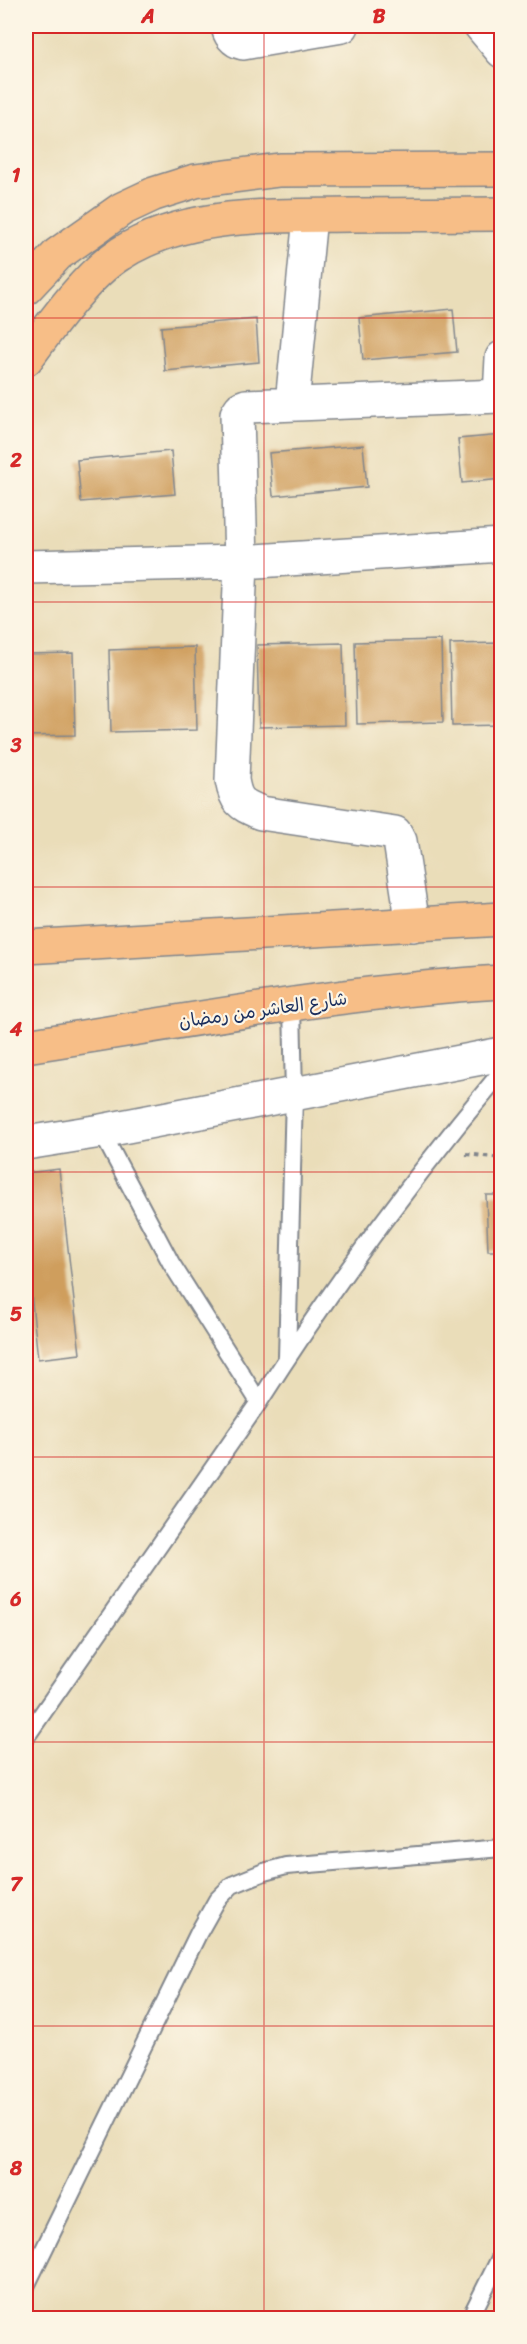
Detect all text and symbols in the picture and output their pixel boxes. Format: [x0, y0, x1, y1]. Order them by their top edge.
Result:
text: A [140, 0, 155, 34]
text: B [373, 0, 386, 34]
text: 1 [12, 158, 21, 193]
text: 2 [9, 443, 22, 478]
text: 3 [10, 728, 22, 763]
street label: شارع العاشر من رمضان [177, 982, 349, 1038]
text: 4 [9, 1012, 23, 1047]
text: 5 [10, 1297, 22, 1332]
text: 6 [9, 1582, 22, 1617]
text: 7 [10, 1867, 23, 1902]
text: 8 [9, 2151, 23, 2186]

